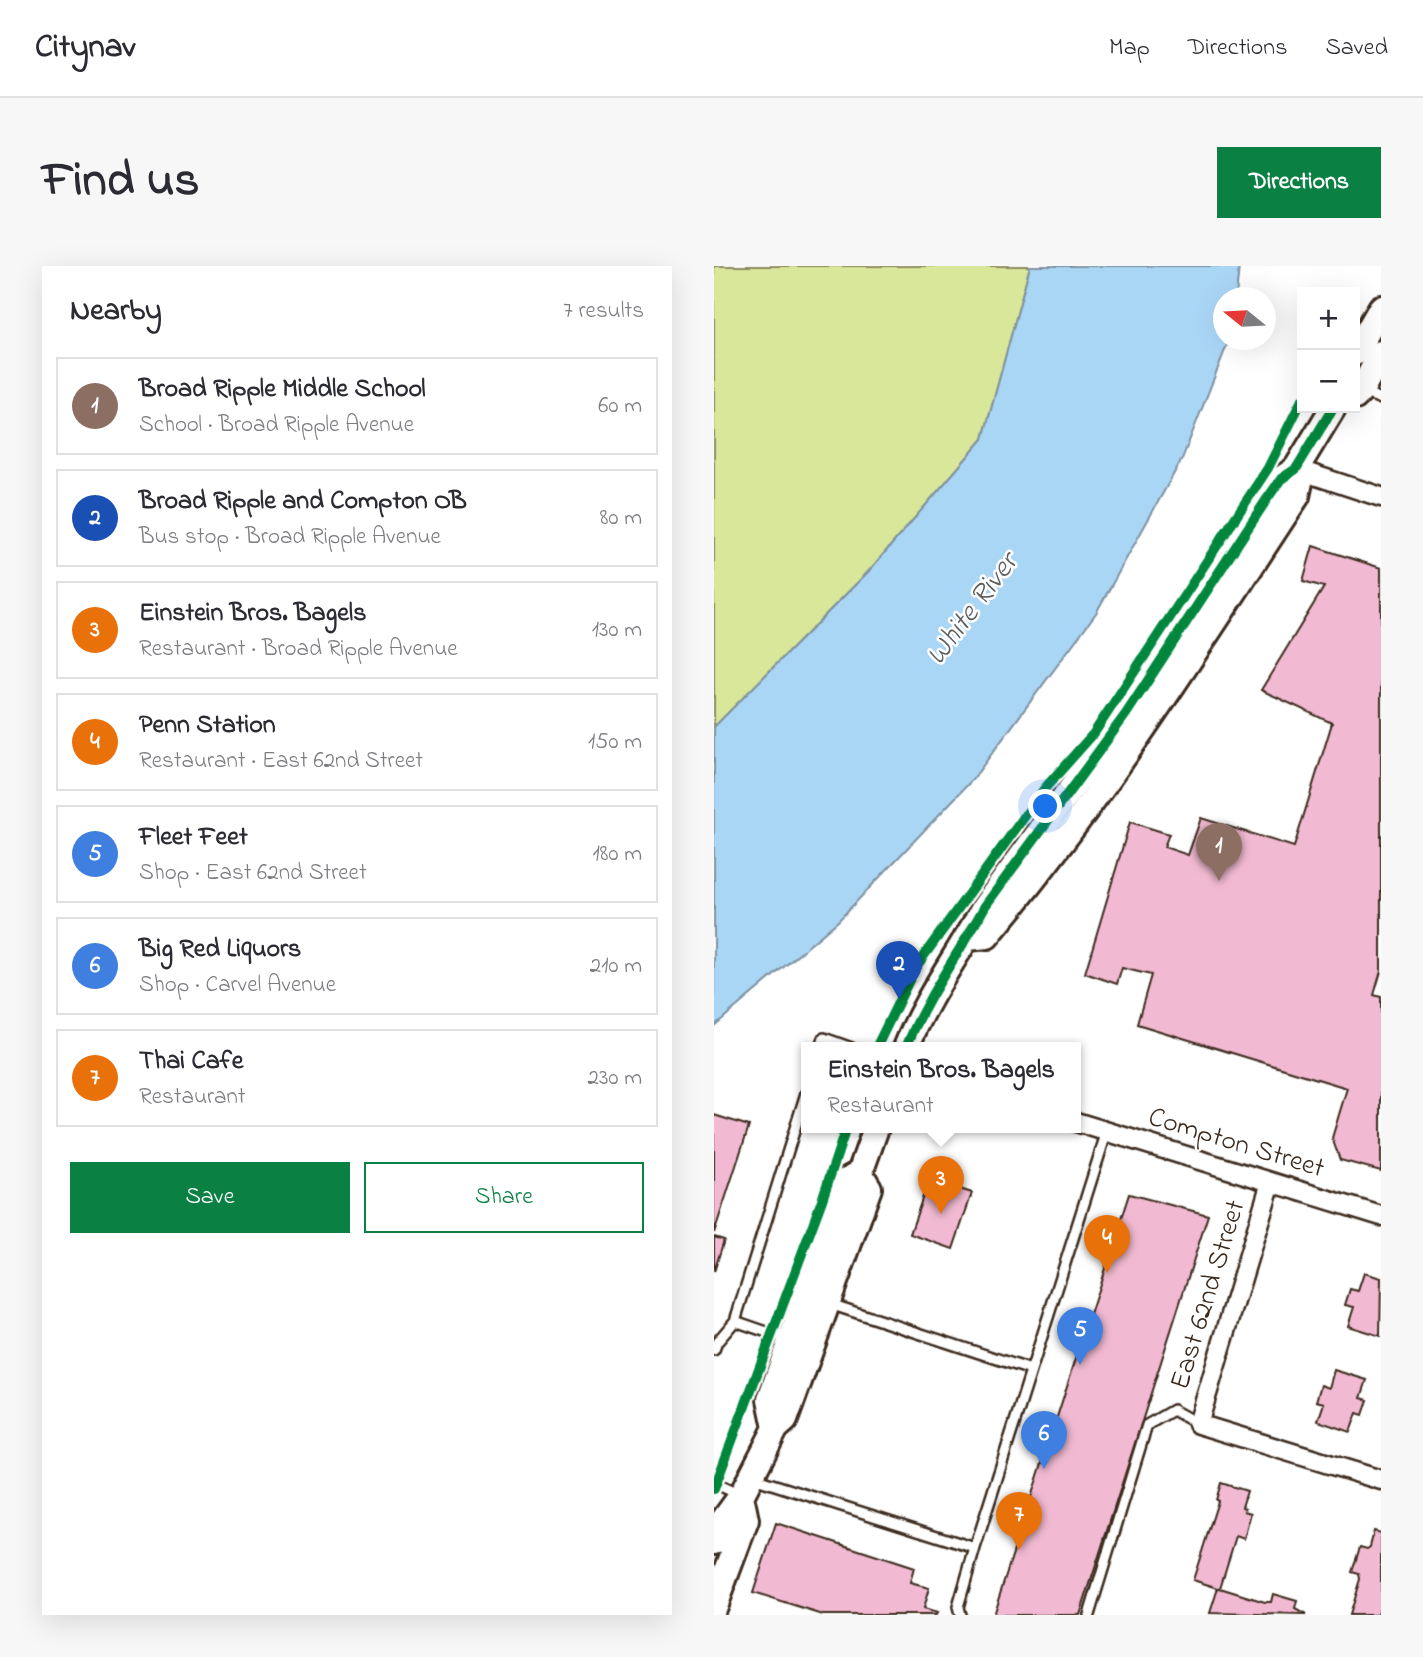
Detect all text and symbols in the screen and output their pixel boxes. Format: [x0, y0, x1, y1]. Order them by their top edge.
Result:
text: Citynav [35, 24, 135, 72]
text: Map [1109, 31, 1150, 66]
text: Directions [1188, 31, 1287, 66]
text: Saved [1325, 31, 1388, 66]
text: Find us [42, 146, 199, 218]
button: Directions [1217, 147, 1381, 218]
north arrow [1213, 287, 1276, 350]
map controls [1297, 287, 1360, 413]
button: + [1297, 287, 1360, 350]
text: Nearby [70, 290, 162, 334]
text: 7 results [563, 295, 644, 328]
button: − [1297, 350, 1360, 413]
text: Broad Ripple Middle School [139, 371, 426, 409]
text: 1 [91, 390, 99, 423]
text: 60 m [598, 390, 642, 423]
text: School · Broad Ripple Avenue [139, 409, 414, 442]
text: Broad Ripple and Compton OB [139, 483, 467, 521]
text: 2 [89, 502, 101, 535]
text: 80 m [600, 502, 642, 535]
text: Bus stop · Broad Ripple Avenue [139, 521, 441, 554]
water label: White River [916, 541, 1032, 676]
text: Einstein Bros. Bagels [139, 595, 366, 633]
text: 3 [90, 614, 100, 647]
text: 130 m [592, 614, 642, 647]
text: Restaurant · Broad Ripple Avenue [139, 633, 458, 666]
text: Penn Station [139, 707, 276, 745]
text: 4 [90, 726, 100, 759]
text: 150 m [588, 726, 642, 759]
text: Restaurant · East 62nd Street [139, 745, 423, 778]
your location [1028, 789, 1062, 823]
text: Fleet Feet [139, 819, 248, 857]
pin: 1 [1196, 823, 1242, 881]
text: 5 [88, 838, 102, 871]
text: 180 m [593, 838, 642, 871]
text: Shop · East 62nd Street [139, 857, 367, 890]
text: Big Red Liquors [139, 931, 301, 969]
pin: 2 [876, 941, 922, 999]
text: 6 [90, 950, 100, 983]
text: 210 m [590, 950, 642, 983]
text: Shop · Carvel Avenue [139, 969, 336, 1002]
popup [801, 1042, 1081, 1133]
text: Thai Cafe [139, 1043, 244, 1081]
text: Einstein Bros. Bagels [827, 1052, 1055, 1090]
text: 7 [90, 1062, 100, 1095]
text: 230 m [588, 1062, 642, 1095]
text: Restaurant [139, 1081, 246, 1114]
text: Restaurant [827, 1090, 934, 1123]
street label: Compton Street [1143, 1098, 1329, 1190]
pin: 3 [918, 1156, 964, 1214]
button: Save [70, 1162, 350, 1233]
button: Share [364, 1162, 644, 1233]
street label: East 62nd Street [1161, 1195, 1257, 1395]
pin: 4 [1084, 1215, 1130, 1273]
pin: 5 [1057, 1307, 1103, 1365]
pin: 6 [1021, 1411, 1067, 1469]
pin: 7 [996, 1492, 1042, 1550]

